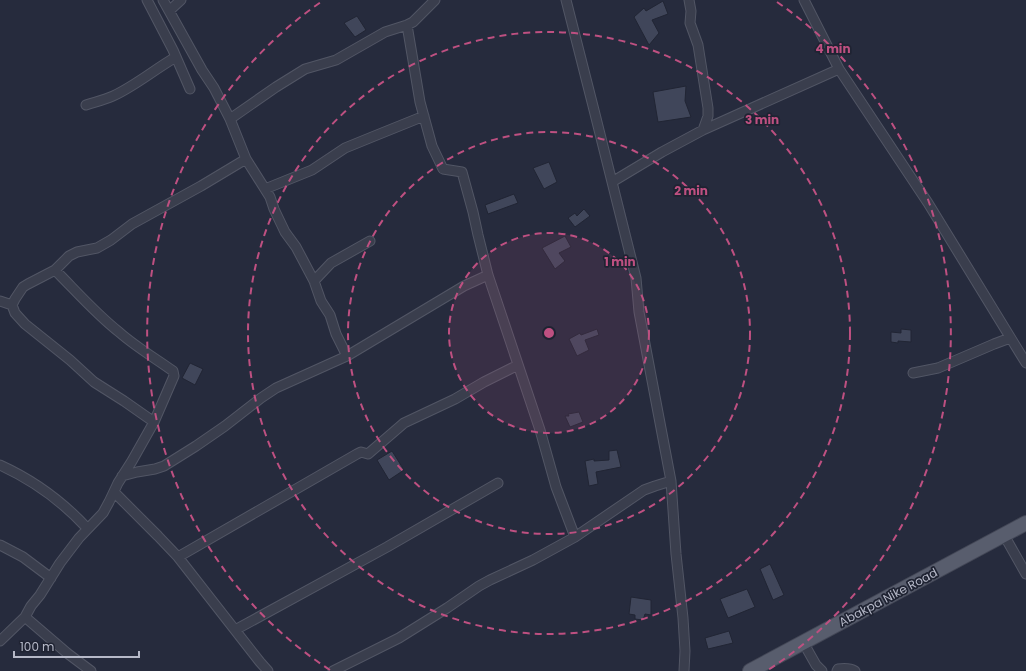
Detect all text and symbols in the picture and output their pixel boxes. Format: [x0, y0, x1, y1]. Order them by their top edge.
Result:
text: 4 min [815, 40, 851, 57]
text: 3 min [745, 111, 779, 128]
text: 2 min [674, 182, 708, 199]
text: 1 min [604, 253, 636, 270]
centre of rings [542, 326, 556, 340]
street label: Abakpa Nike Road [836, 564, 940, 630]
scale bar [14, 633, 139, 659]
text: 100 m [20, 638, 54, 655]

